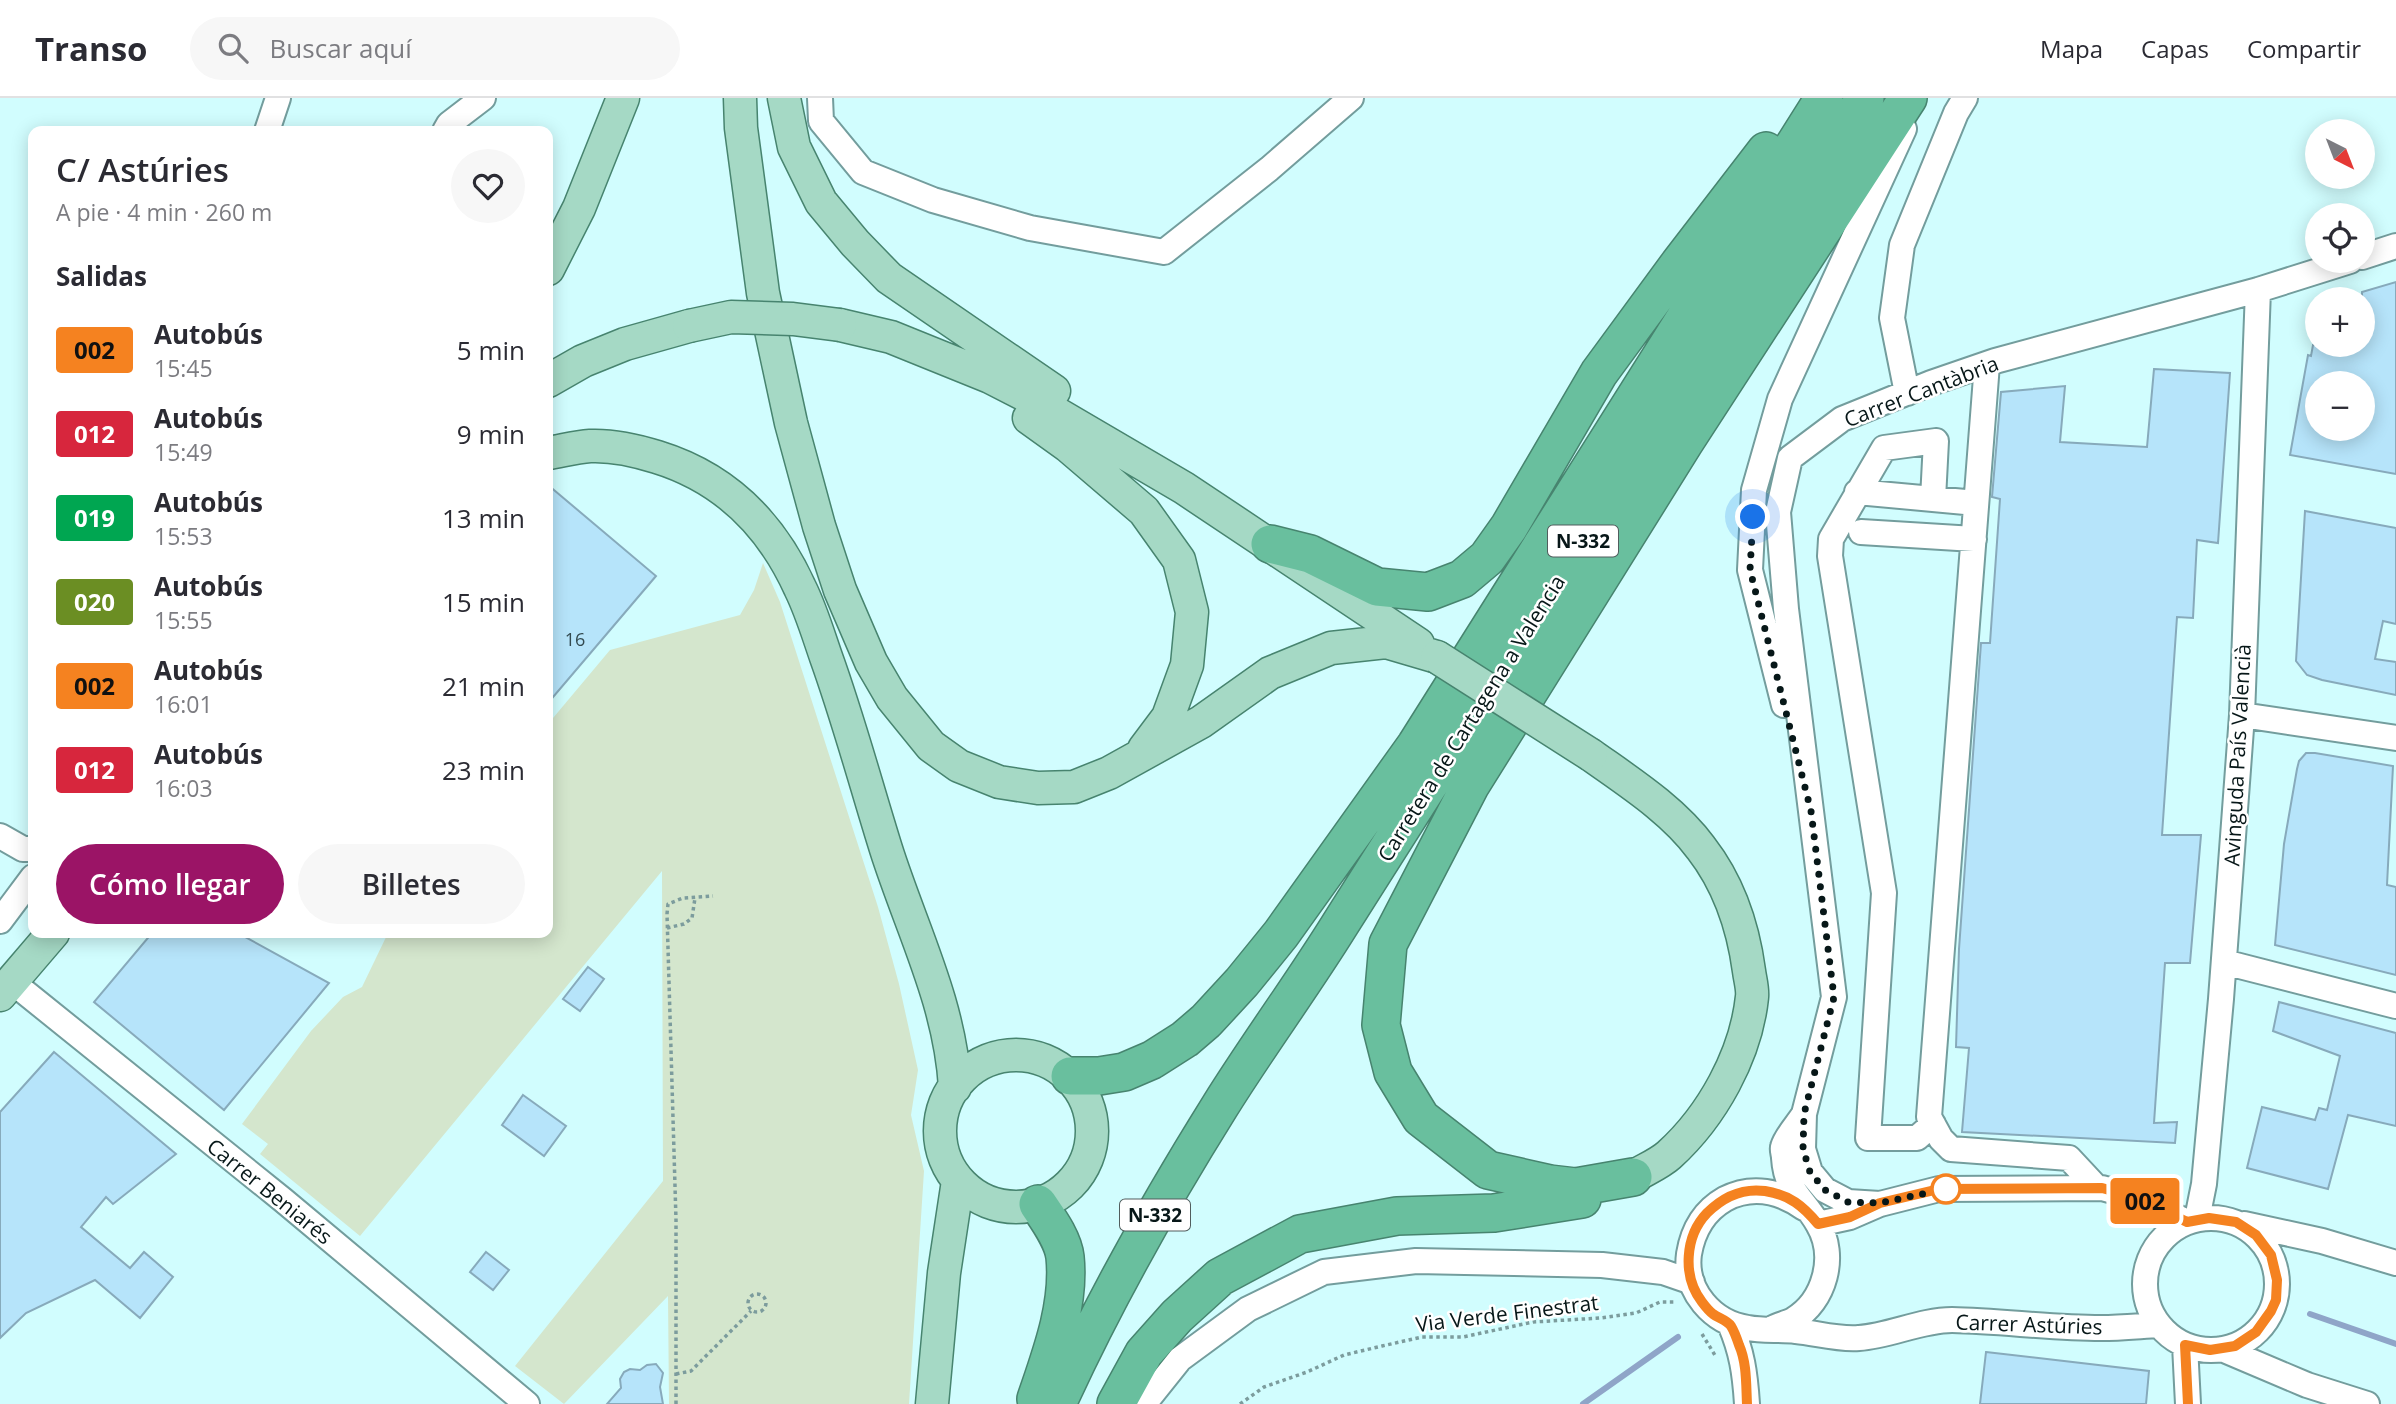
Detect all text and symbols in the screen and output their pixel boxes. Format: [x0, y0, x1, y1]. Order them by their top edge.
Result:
search box [190, 17, 680, 80]
text: Transo [35, 26, 148, 71]
icon: search [214, 29, 252, 67]
text: Buscar aquí [270, 30, 412, 66]
text: Mapa [2040, 32, 2103, 65]
text: Capas [2141, 32, 2209, 65]
text: Compartir [2247, 32, 2361, 65]
north arrow [2305, 119, 2375, 189]
map controls [2305, 119, 2375, 441]
text: C/ Astúries [56, 147, 229, 192]
button: heart [451, 149, 525, 223]
text: A pie · 4 min · 260 m [56, 196, 272, 228]
button: locate [2305, 203, 2375, 273]
text: Salidas [56, 258, 147, 294]
button: + [2305, 287, 2375, 357]
text: Autobús [154, 316, 263, 352]
text: 5 min [457, 332, 525, 368]
text: 002 [74, 333, 115, 366]
street label: Carrer Cantàbria [1840, 349, 2002, 433]
text: 15:45 [154, 352, 213, 384]
button: − [2305, 371, 2375, 441]
text: Autobús [154, 400, 263, 436]
text: 9 min [457, 416, 525, 452]
text: 012 [74, 417, 115, 450]
text: 15:49 [154, 436, 213, 468]
text: Autobús [154, 484, 263, 520]
your location [1735, 499, 1770, 534]
text: 13 min [442, 500, 525, 536]
text: 019 [74, 501, 115, 534]
text: 15:53 [154, 520, 213, 552]
road number: N-332 [1548, 526, 1618, 556]
text: Autobús [154, 568, 263, 604]
street label: Carretera de Cartagena a Valencia [1371, 569, 1571, 867]
text: 15 min [442, 584, 525, 620]
text: 020 [74, 585, 115, 618]
text: 15:55 [154, 604, 213, 636]
house number: 16 [565, 627, 585, 651]
street label: Avinguda País Valencià [2217, 643, 2257, 867]
text: Autobús [154, 652, 263, 688]
text: 21 min [442, 668, 525, 704]
text: 002 [74, 669, 115, 702]
text: 16:01 [154, 688, 213, 720]
text: Autobús [154, 736, 263, 772]
text: 23 min [442, 752, 525, 788]
text: 012 [74, 753, 115, 786]
text: 16:03 [154, 772, 213, 804]
button: Cómo llegar [56, 844, 284, 924]
button: Billetes [298, 844, 525, 924]
street label: Carrer Beniarés [202, 1132, 338, 1250]
unlabelled marker [1931, 1174, 1961, 1204]
line badge: 002 [2105, 1178, 2185, 1224]
text: 002 [2124, 1184, 2166, 1217]
road number: N-332 [1120, 1200, 1190, 1231]
street label: Via Verde Finestrat [1414, 1288, 1600, 1338]
street label: Carrer Astúries [1955, 1307, 2103, 1341]

